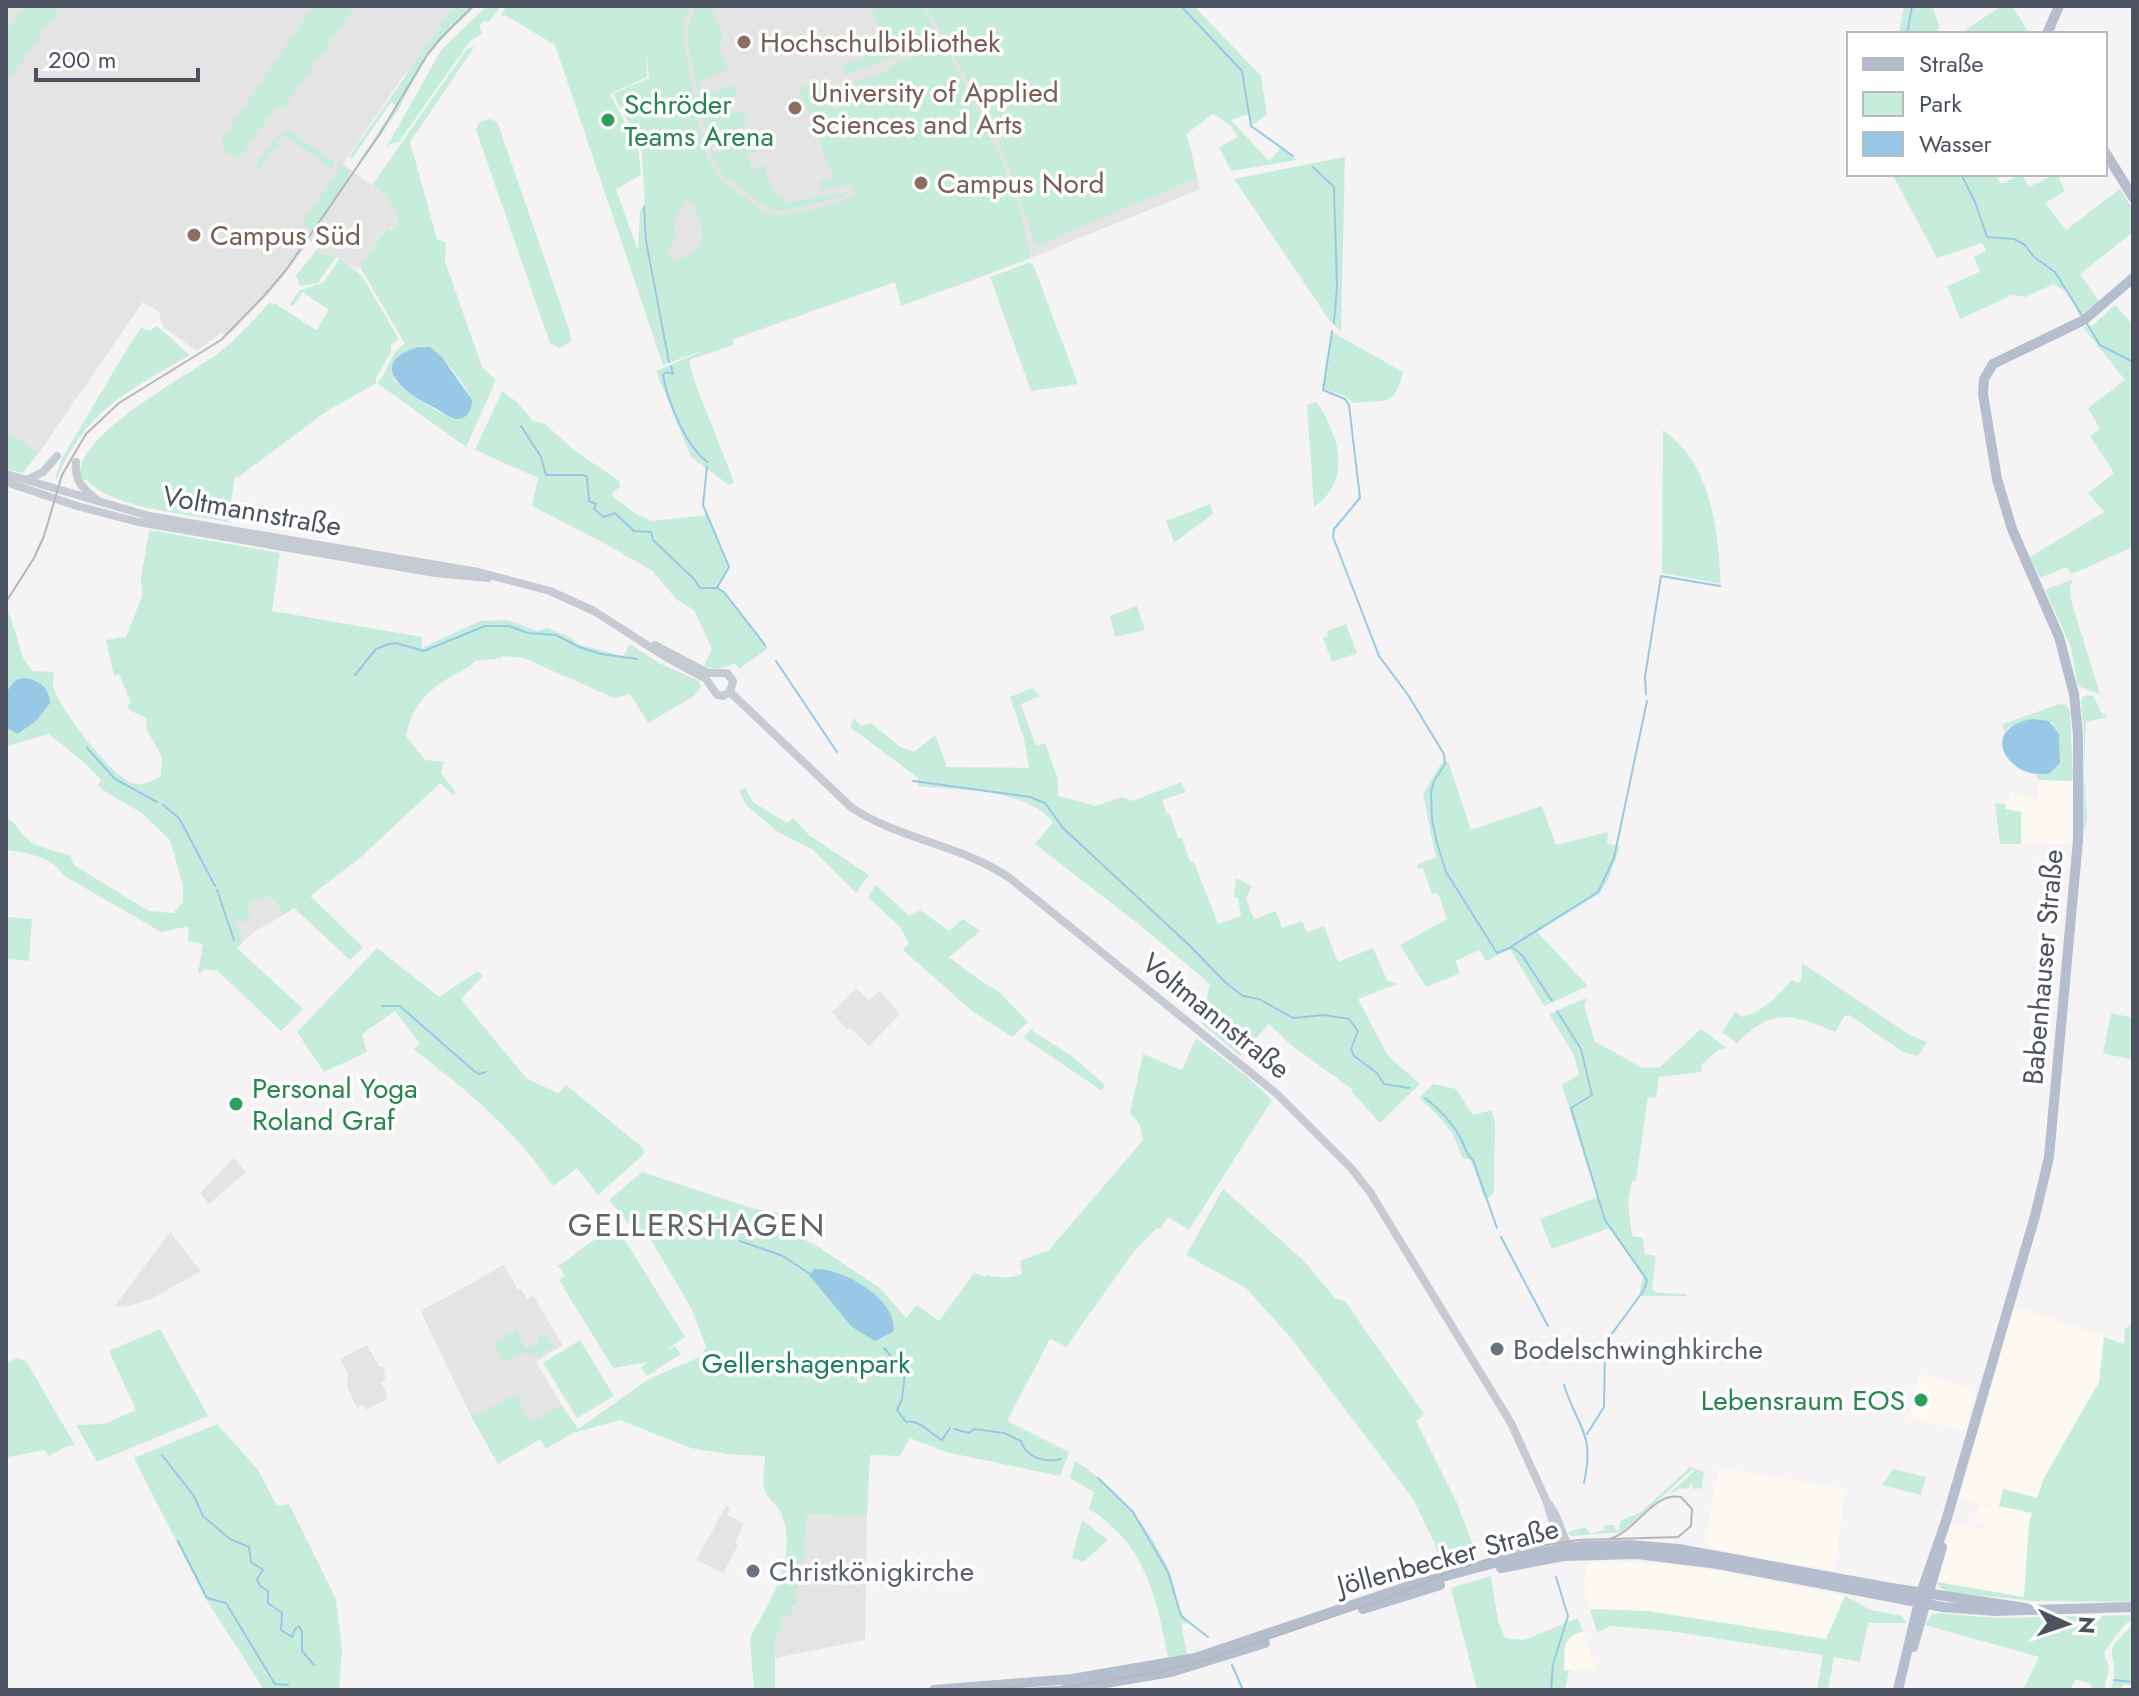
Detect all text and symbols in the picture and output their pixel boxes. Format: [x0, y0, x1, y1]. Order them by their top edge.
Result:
place label: Hochschulbibliothek [760, 22, 1001, 63]
scale bar [36, 32, 198, 82]
legend [1847, 32, 2107, 176]
marker: Hochschulbibliothek [735, 33, 753, 51]
text: 200 m [48, 42, 116, 77]
text: Straße [1919, 46, 1984, 81]
place label: University of Applied Sciences and Arts [811, 72, 1059, 145]
place label: Schröder Teams Arena [624, 84, 774, 157]
text: Park [1919, 86, 1962, 121]
marker: University of Applied Sciences and Arts [786, 99, 804, 117]
marker: Schröder Teams Arena [599, 111, 617, 129]
text: Wasser [1919, 126, 1993, 161]
place label: Campus Nord [937, 163, 1104, 204]
marker: Campus Nord [912, 174, 930, 192]
place label: Campus Süd [210, 215, 361, 256]
marker: Campus Süd [185, 226, 203, 244]
street label: Voltmannstraße [159, 475, 345, 547]
street label: Babenhauser Straße [2012, 848, 2074, 1086]
street label: Voltmannstraße [1133, 943, 1299, 1089]
place label: Personal Yoga Roland Graf [252, 1068, 418, 1141]
marker: Personal Yoga Roland Graf [227, 1095, 245, 1113]
district label: GELLERSHAGEN [568, 1202, 826, 1248]
place label: Bodelschwinghkirche [1513, 1329, 1763, 1370]
marker: Bodelschwinghkirche [1488, 1340, 1506, 1358]
park label: Gellershagenpark [702, 1343, 911, 1384]
place label: Lebensraum EOS [1701, 1380, 1905, 1421]
marker: Lebensraum EOS [1912, 1391, 1930, 1409]
street label: Jöllenbecker Straße [1329, 1508, 1563, 1607]
place label: Christkönigkirche [769, 1551, 974, 1592]
marker: Christkönigkirche [744, 1562, 762, 1580]
north arrow [2027, 1584, 2107, 1664]
text: N [2071, 1615, 2103, 1635]

